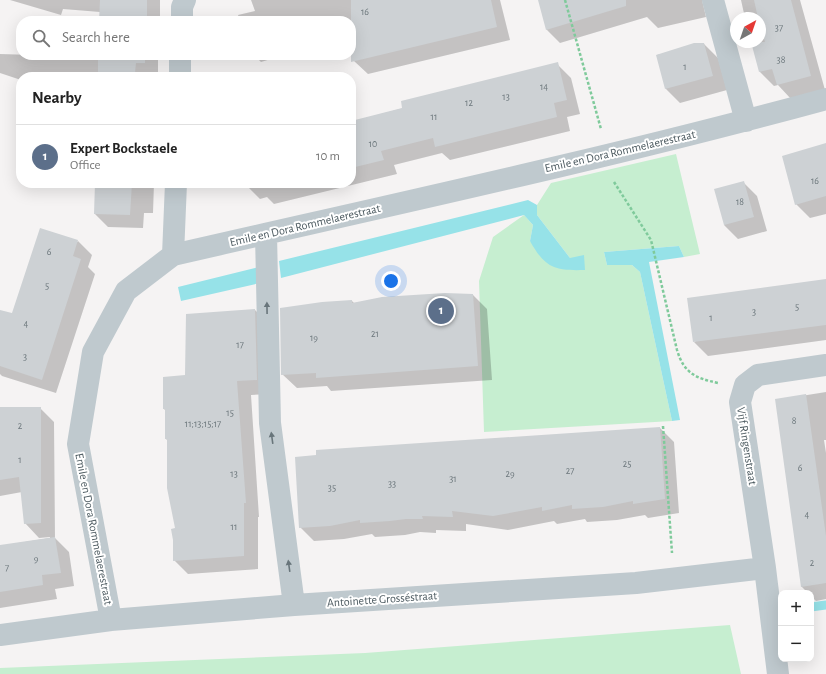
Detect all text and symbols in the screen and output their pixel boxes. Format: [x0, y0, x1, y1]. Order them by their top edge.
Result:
house number: 16 [361, 7, 369, 17]
north arrow [730, 12, 766, 48]
search box [16, 16, 356, 60]
house number: 37 [775, 23, 783, 33]
icon: search [30, 27, 52, 49]
text: Search here [62, 30, 130, 45]
house number: 38 [777, 55, 786, 65]
house number: 1 [683, 62, 687, 72]
house number: 14 [540, 82, 548, 92]
text: Nearby [32, 89, 82, 106]
house number: 13 [502, 92, 510, 102]
house number: 12 [465, 98, 473, 108]
house number: 11 [431, 112, 437, 122]
street label: Emile en Dora Rommelaerestraat [544, 128, 697, 174]
house number: 10 [369, 139, 377, 149]
text: Expert Bockstaele [70, 141, 177, 156]
text: 1 [43, 150, 47, 163]
text: 10 m [316, 150, 340, 163]
text: Office [70, 159, 100, 172]
house number: 16 [811, 176, 819, 186]
house number: 18 [736, 197, 744, 207]
street label: Emile en Dora Rommelaerestraat [229, 202, 382, 248]
house number: 6 [47, 247, 52, 257]
your location [381, 271, 401, 291]
house number: 5 [45, 281, 49, 291]
pin: 1 [428, 296, 454, 326]
one-way arrow [264, 302, 271, 314]
house number: 5 [795, 302, 799, 312]
house number: 3 [752, 307, 756, 317]
house number: 1 [709, 313, 713, 323]
house number: 4 [24, 319, 29, 329]
house number: 21 [371, 329, 379, 339]
house number: 19 [310, 333, 318, 343]
house number: 17 [236, 340, 244, 350]
house number: 3 [23, 352, 27, 362]
street label: Vijf Ringenstraat [734, 406, 759, 486]
house number: 15 [226, 408, 234, 418]
house number: 8 [792, 416, 797, 426]
house number: 11;13;15;17 [185, 419, 221, 429]
house number: 2 [18, 421, 23, 431]
one-way arrow [269, 431, 275, 444]
street label: Emile en Dora Rommelaerestraat [73, 452, 115, 606]
house number: 1 [18, 455, 22, 465]
house number: 25 [623, 459, 631, 469]
house number: 6 [798, 463, 803, 473]
house number: 27 [566, 466, 574, 476]
house number: 13 [230, 469, 238, 479]
house number: 29 [505, 469, 515, 479]
house number: 31 [449, 474, 457, 484]
house number: 33 [388, 479, 396, 489]
house number: 35 [328, 483, 336, 493]
house number: 4 [805, 510, 810, 520]
house number: 11 [231, 522, 237, 532]
house number: 9 [34, 554, 39, 564]
house number: 2 [810, 558, 815, 568]
one-way arrow [286, 560, 292, 572]
house number: 7 [5, 563, 9, 573]
street label: Antoinette Grosséstraat [327, 589, 438, 609]
map controls [778, 590, 814, 662]
button: + [778, 590, 814, 626]
button: − [778, 626, 814, 662]

